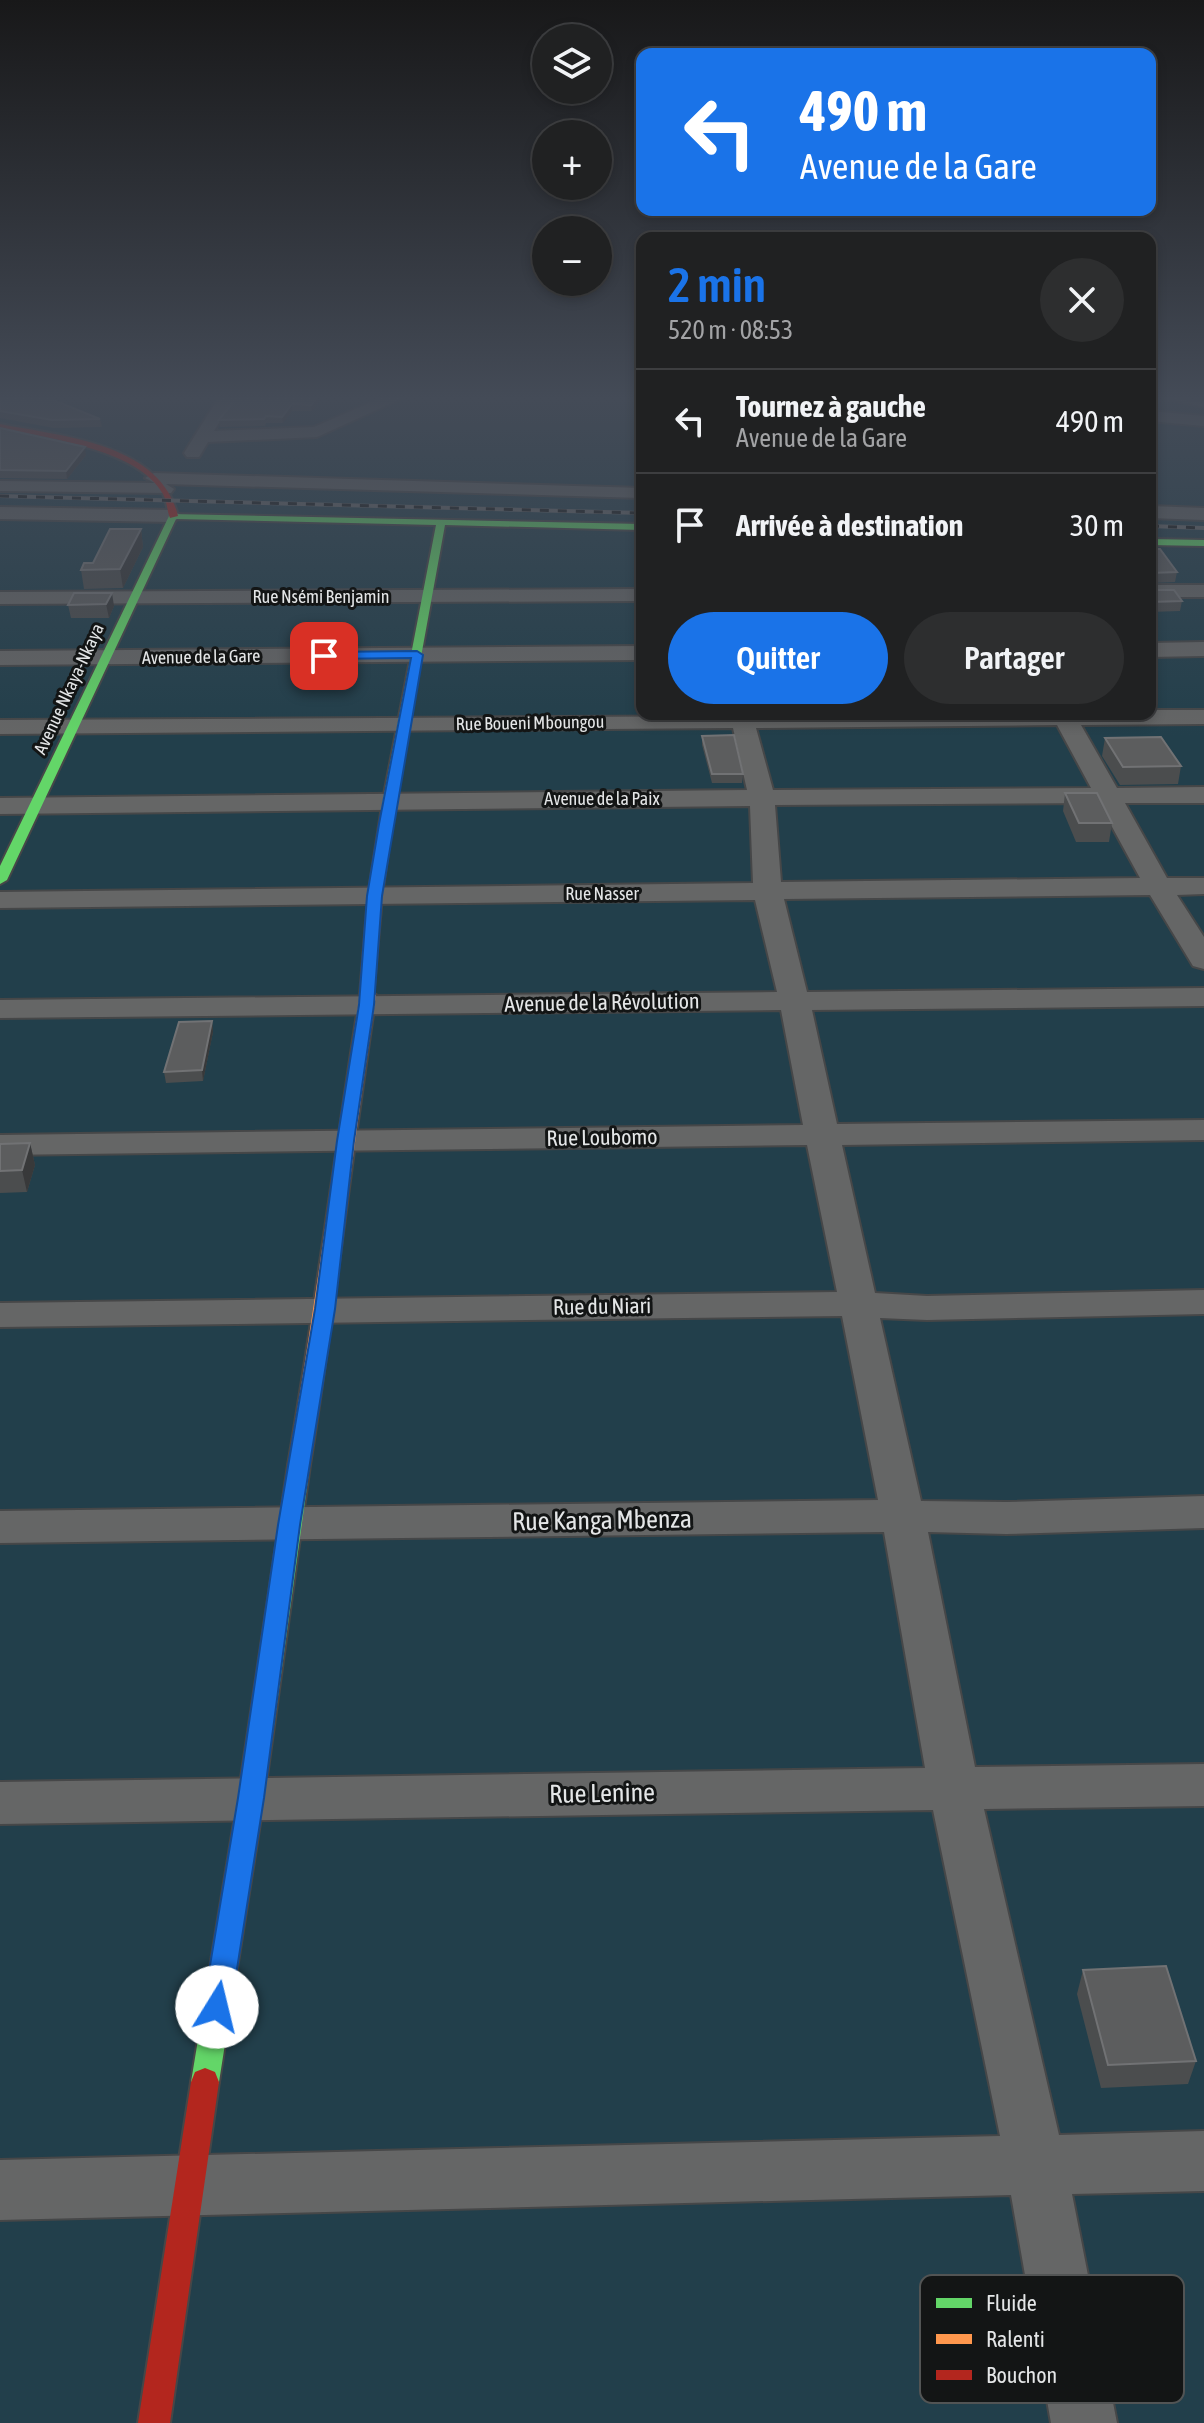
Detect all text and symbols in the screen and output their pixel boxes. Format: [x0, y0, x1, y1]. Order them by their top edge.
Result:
map controls [532, 24, 612, 296]
button: layers [532, 24, 612, 104]
text: 490 m [800, 79, 927, 143]
icon: left [668, 80, 772, 184]
button: + [532, 120, 612, 200]
text: Avenue de la Gare [800, 145, 1037, 187]
button: − [532, 216, 612, 296]
text: 2 min [668, 257, 766, 312]
button: close [1040, 258, 1124, 342]
text: 520 m · 08:53 [668, 315, 793, 345]
text: Tournez à gauche [736, 389, 926, 423]
icon: left [668, 399, 712, 443]
text: 490 m [1056, 404, 1124, 438]
text: Avenue de la Gare [736, 423, 907, 453]
icon: arrive [668, 503, 712, 547]
text: Arrivée à destination [736, 508, 963, 542]
text: 30 m [1070, 508, 1124, 542]
street label: Rue Nsémi Benjamin [253, 586, 389, 607]
button: Quitter [668, 612, 888, 704]
button: Partager [904, 612, 1124, 704]
street label: Avenue Nkaya-Nkaya [29, 620, 108, 757]
pin [290, 622, 358, 690]
icon: arrive [302, 634, 346, 678]
street label: Avenue de la Gare [142, 645, 260, 668]
street label: Rue Boueni Mboungou [456, 711, 604, 734]
street label: Avenue de la Paix [544, 788, 660, 809]
street label: Rue Nasser [565, 883, 639, 904]
street label: Avenue de la Révolution [504, 987, 700, 1017]
street label: Rue Loubomo [546, 1123, 658, 1151]
street label: Rue du Niari [553, 1292, 651, 1320]
street label: Rue Kanga Mbenza [512, 1503, 692, 1537]
street label: Rue Lenine [549, 1777, 655, 1809]
position arrow [175, 1965, 259, 2049]
legend [920, 2275, 1184, 2403]
text: Fluide [986, 2290, 1037, 2316]
text: Ralenti [986, 2326, 1045, 2352]
text: Bouchon [986, 2362, 1057, 2388]

